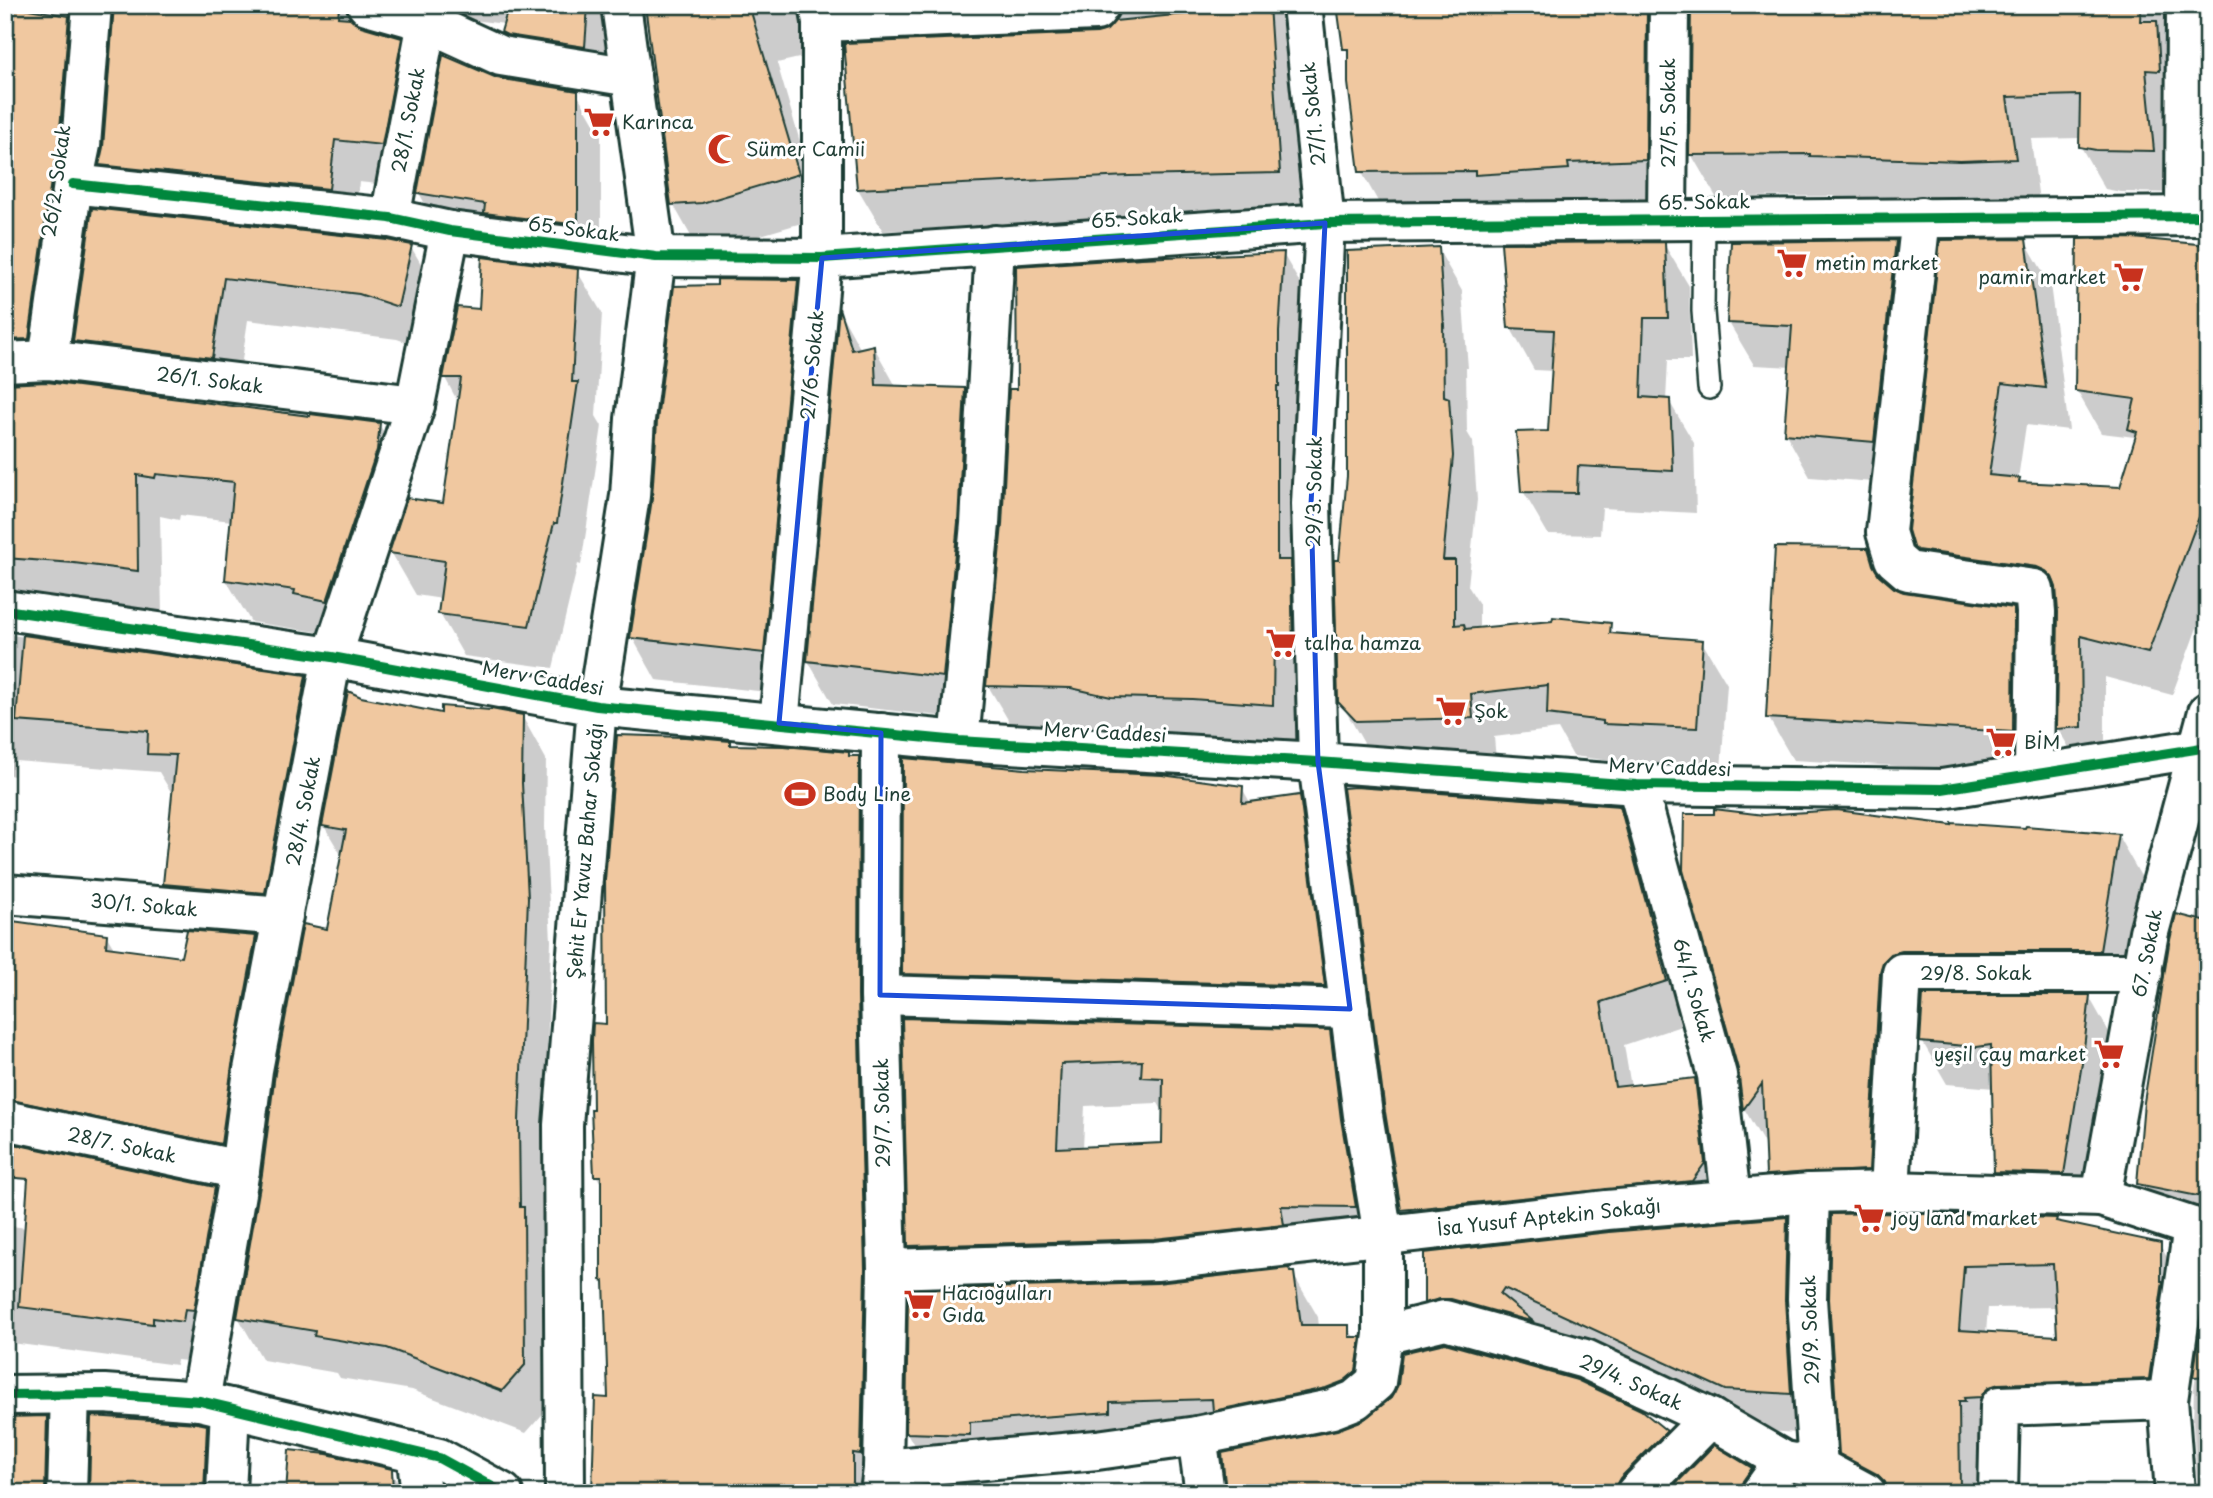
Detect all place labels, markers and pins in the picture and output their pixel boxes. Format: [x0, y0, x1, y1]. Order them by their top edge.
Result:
supermarket icon: Karınca [582, 105, 616, 139]
place label: Karınca [622, 107, 693, 135]
mosque icon: Sümer Camii [706, 132, 740, 166]
place label: Sümer Camii [746, 134, 865, 162]
supermarket icon: metin market [1775, 246, 1809, 280]
place label: metin market [1815, 248, 1939, 276]
supermarket icon: pamir market [2112, 260, 2146, 294]
place label: pamir market [1978, 262, 2106, 290]
supermarket icon: talha hamza [1264, 626, 1298, 660]
place label: talha hamza [1304, 628, 1421, 656]
supermarket icon: Şok [1434, 694, 1468, 728]
place label: Şok [1474, 696, 1508, 724]
supermarket icon: BİM [1984, 725, 2018, 759]
place label: BİM [2024, 727, 2060, 755]
sports icon: Body Line [783, 777, 817, 811]
place label: Body Line [823, 779, 911, 807]
supermarket icon: yeşil çay market [2092, 1037, 2126, 1071]
place label: yeşil çay market [1934, 1039, 2086, 1067]
supermarket icon: joy land market [1852, 1201, 1886, 1235]
place label: joy land market [1890, 1203, 2038, 1231]
place label: Hacıoğulları Gıda [942, 1278, 1052, 1328]
supermarket icon: Hacıoğulları Gıda [902, 1287, 936, 1321]

